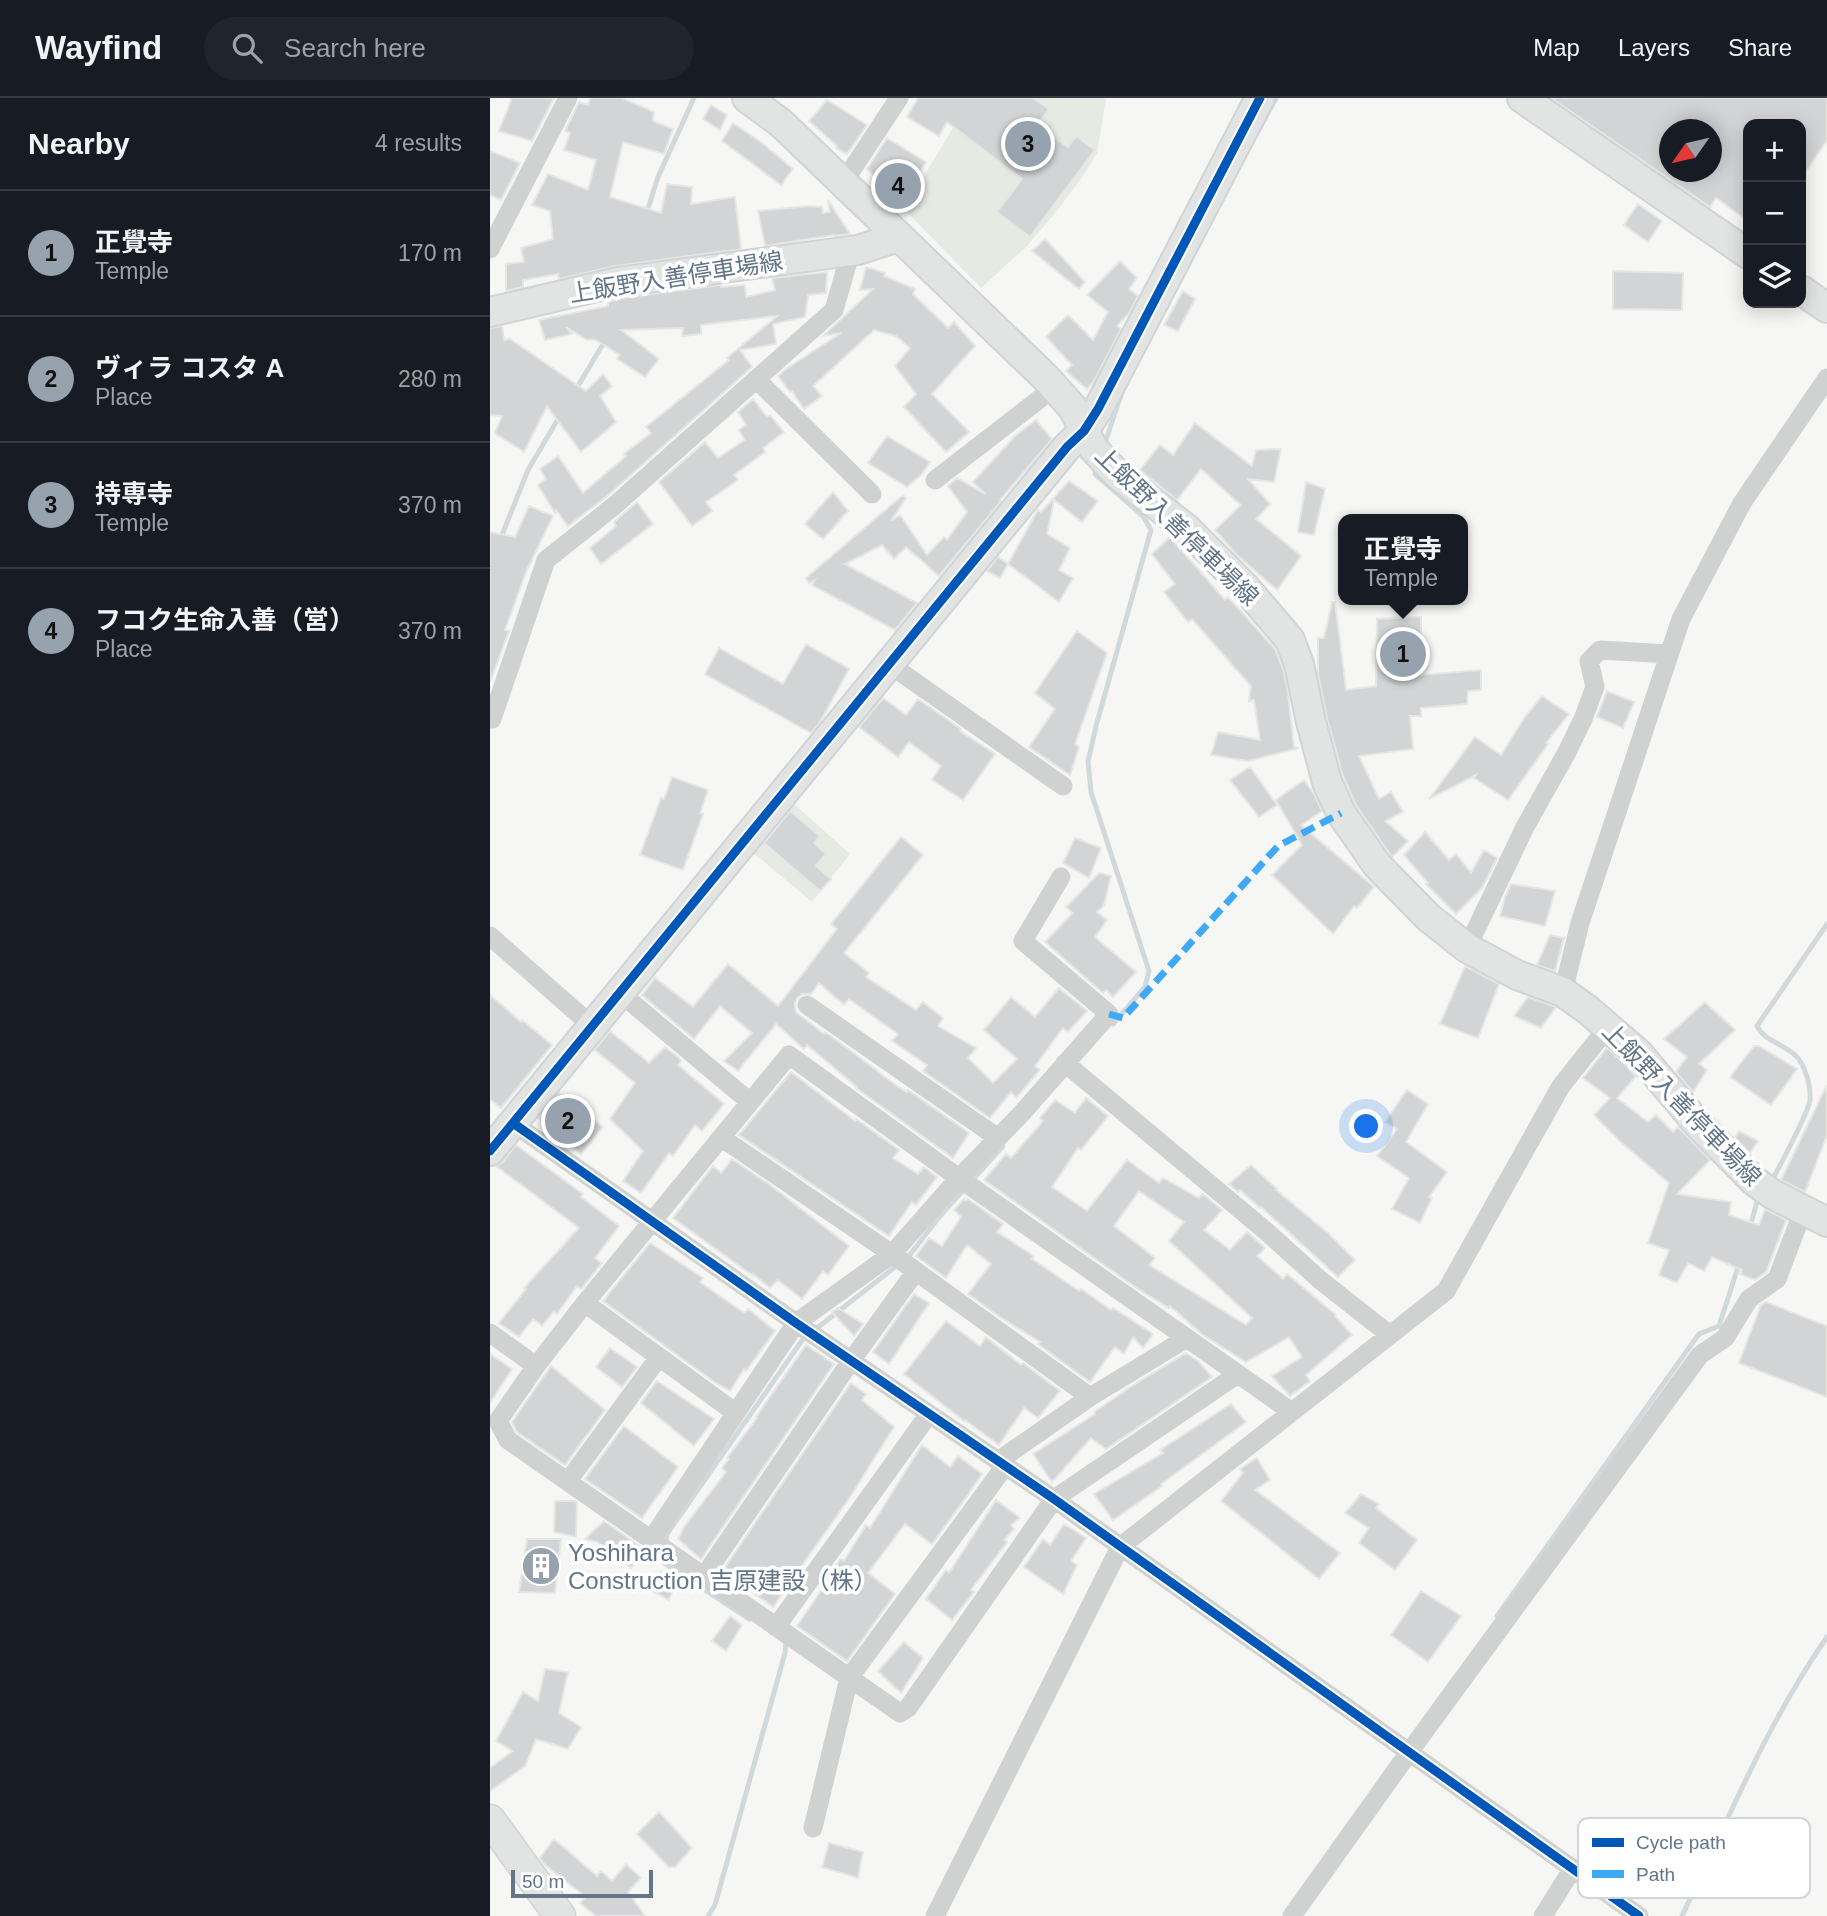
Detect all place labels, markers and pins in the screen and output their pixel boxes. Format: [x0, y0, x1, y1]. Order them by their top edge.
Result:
pin: 3 [1005, 118, 1051, 170]
pin: 4 [875, 160, 921, 212]
pin: 1 [1380, 628, 1426, 680]
pin: 2 [545, 1095, 591, 1147]
place label: Yoshihara Construction 吉原建設（株） [568, 1539, 877, 1594]
building icon: Yoshihara Construction 吉原建設（株） [520, 1545, 562, 1587]

